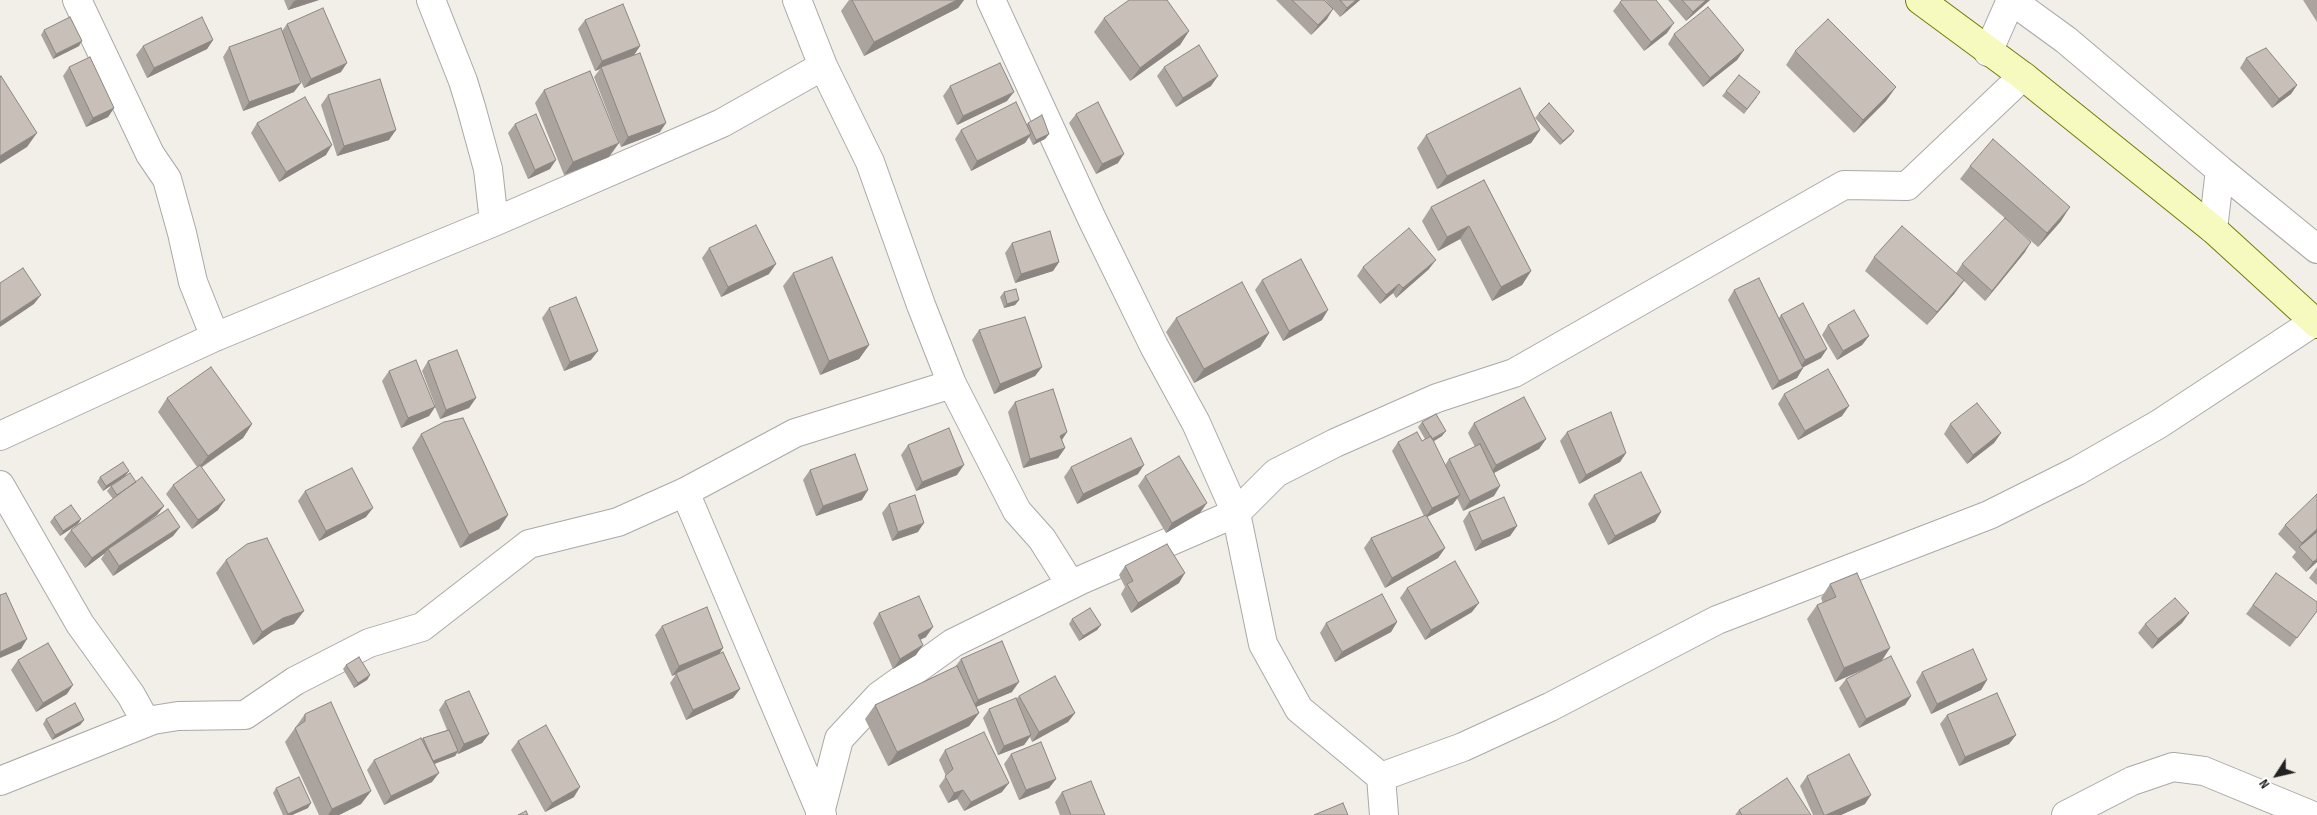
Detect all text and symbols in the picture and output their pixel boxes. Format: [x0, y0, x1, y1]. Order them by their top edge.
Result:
north arrow [2252, 750, 2302, 800]
text: N [2255, 776, 2273, 792]

